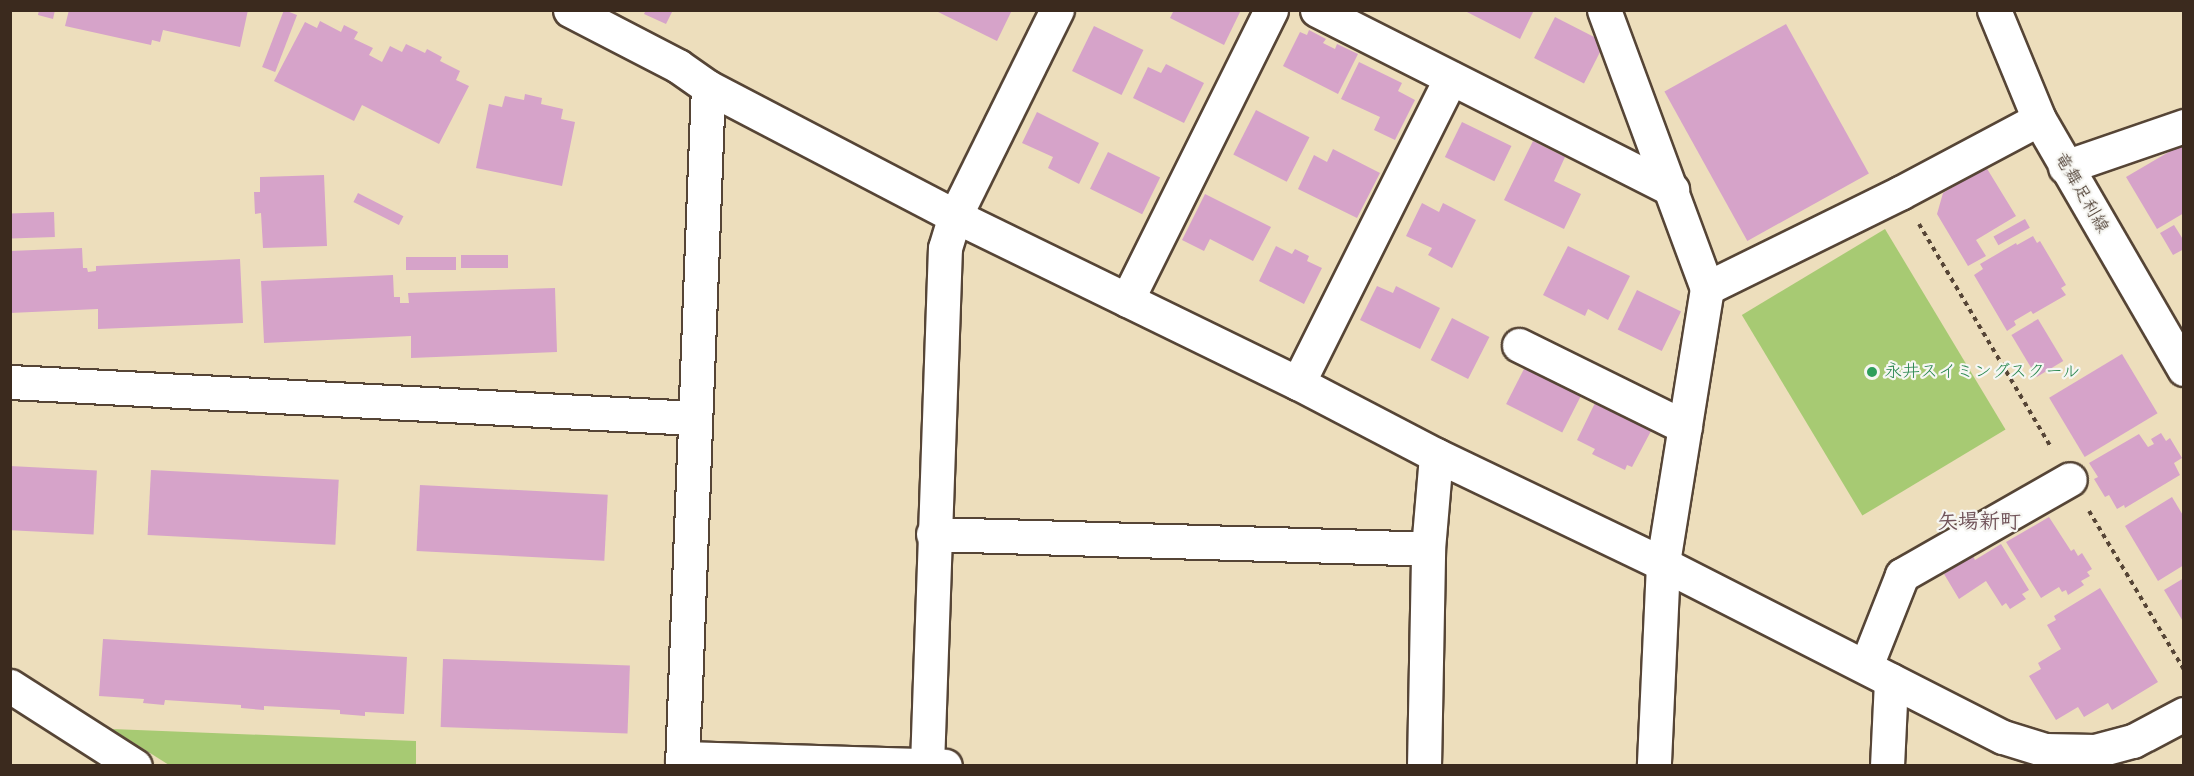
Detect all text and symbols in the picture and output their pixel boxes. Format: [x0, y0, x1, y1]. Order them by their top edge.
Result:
street label: 竜舞足利線 [2049, 149, 2113, 237]
place label: 永井スイミングスクール [1884, 361, 2082, 383]
marker: 永井スイミングスクール [1865, 365, 1879, 379]
district label: 矢場新町 [1937, 509, 2021, 535]

